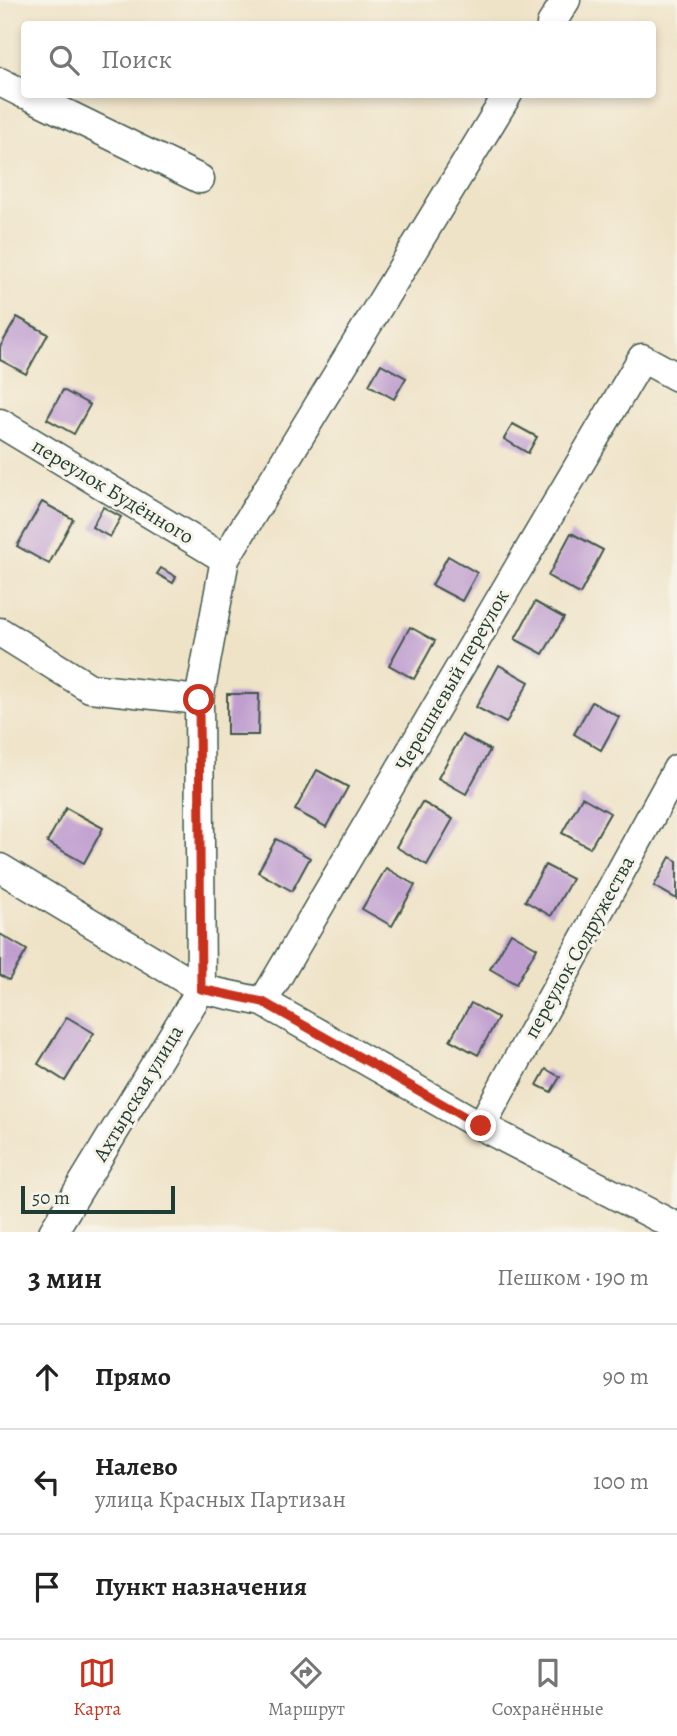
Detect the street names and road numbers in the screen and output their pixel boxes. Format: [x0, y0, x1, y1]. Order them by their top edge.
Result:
street label: переулок Будённого [27, 432, 199, 550]
street label: Черешневый переулок [389, 584, 516, 776]
street label: переулок Содружества [517, 850, 641, 1043]
street label: Ахтырская улица [86, 1019, 190, 1167]

